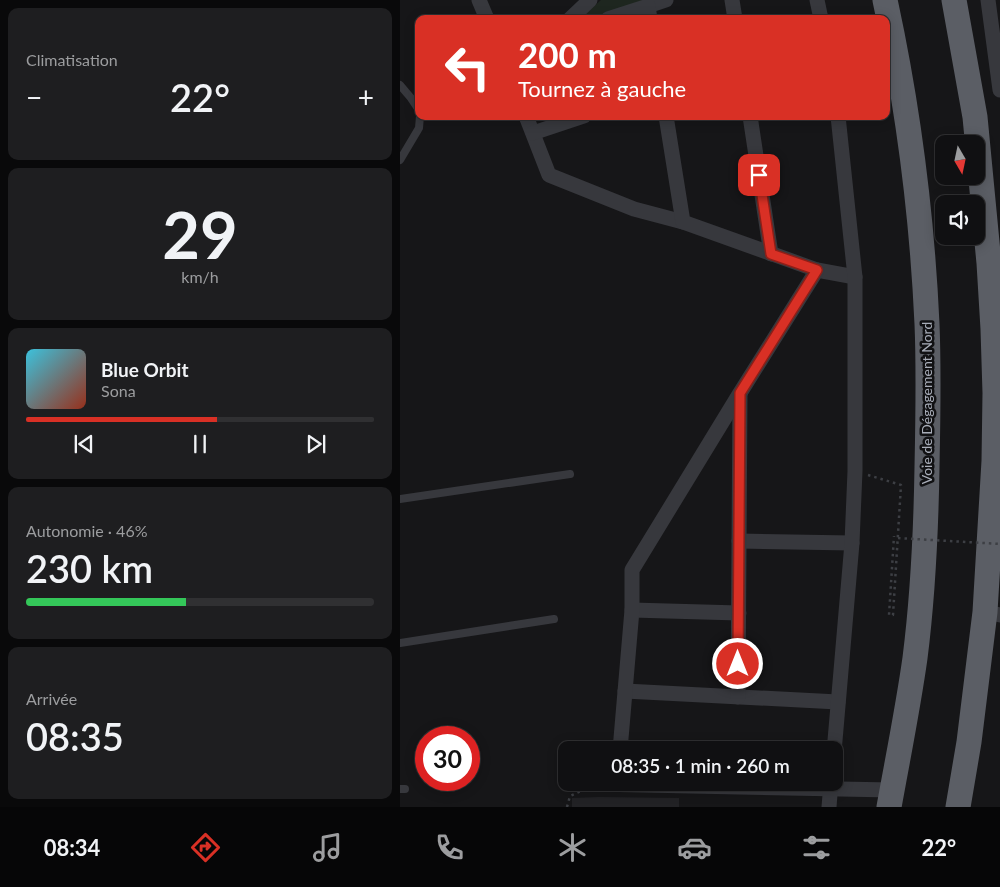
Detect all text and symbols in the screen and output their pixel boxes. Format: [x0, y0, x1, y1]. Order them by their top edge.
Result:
text: 200 m [518, 33, 617, 75]
icon: left [435, 35, 500, 100]
text: Climatisation [26, 50, 118, 69]
text: 22° [170, 74, 230, 120]
text: Tournez à gauche [518, 75, 686, 102]
text: − [26, 80, 42, 114]
text: + [358, 80, 374, 114]
north arrow [935, 135, 985, 185]
map controls [935, 135, 985, 245]
pin [738, 154, 780, 196]
icon: arrive [745, 161, 773, 189]
text: 29 [162, 195, 238, 273]
button: sound [935, 195, 985, 245]
text: km/h [181, 267, 219, 286]
street label: Voie de Dégagement Nord [918, 322, 935, 484]
text: Blue Orbit [101, 358, 189, 381]
text: Sona [101, 381, 136, 400]
icon: previous [70, 430, 98, 458]
icon: pause [186, 430, 214, 458]
icon: next [302, 430, 330, 458]
text: Autonomie · 46% [26, 521, 148, 540]
text: 230 km [26, 545, 153, 591]
position arrow [711, 637, 763, 689]
text: Arrivée [26, 689, 77, 708]
text: 08:35 [26, 713, 124, 759]
speed limit sign: 30 [415, 726, 480, 791]
text: 08:35 · 1 min · 260 m [611, 754, 790, 777]
icon: directions [188, 830, 223, 865]
icon: music [310, 830, 345, 865]
icon: phone [432, 830, 467, 865]
icon: climate [555, 830, 590, 865]
icon: car [677, 830, 712, 865]
icon: filters [799, 830, 834, 865]
text: 08:34 [44, 834, 100, 861]
text: 22° [922, 834, 956, 861]

